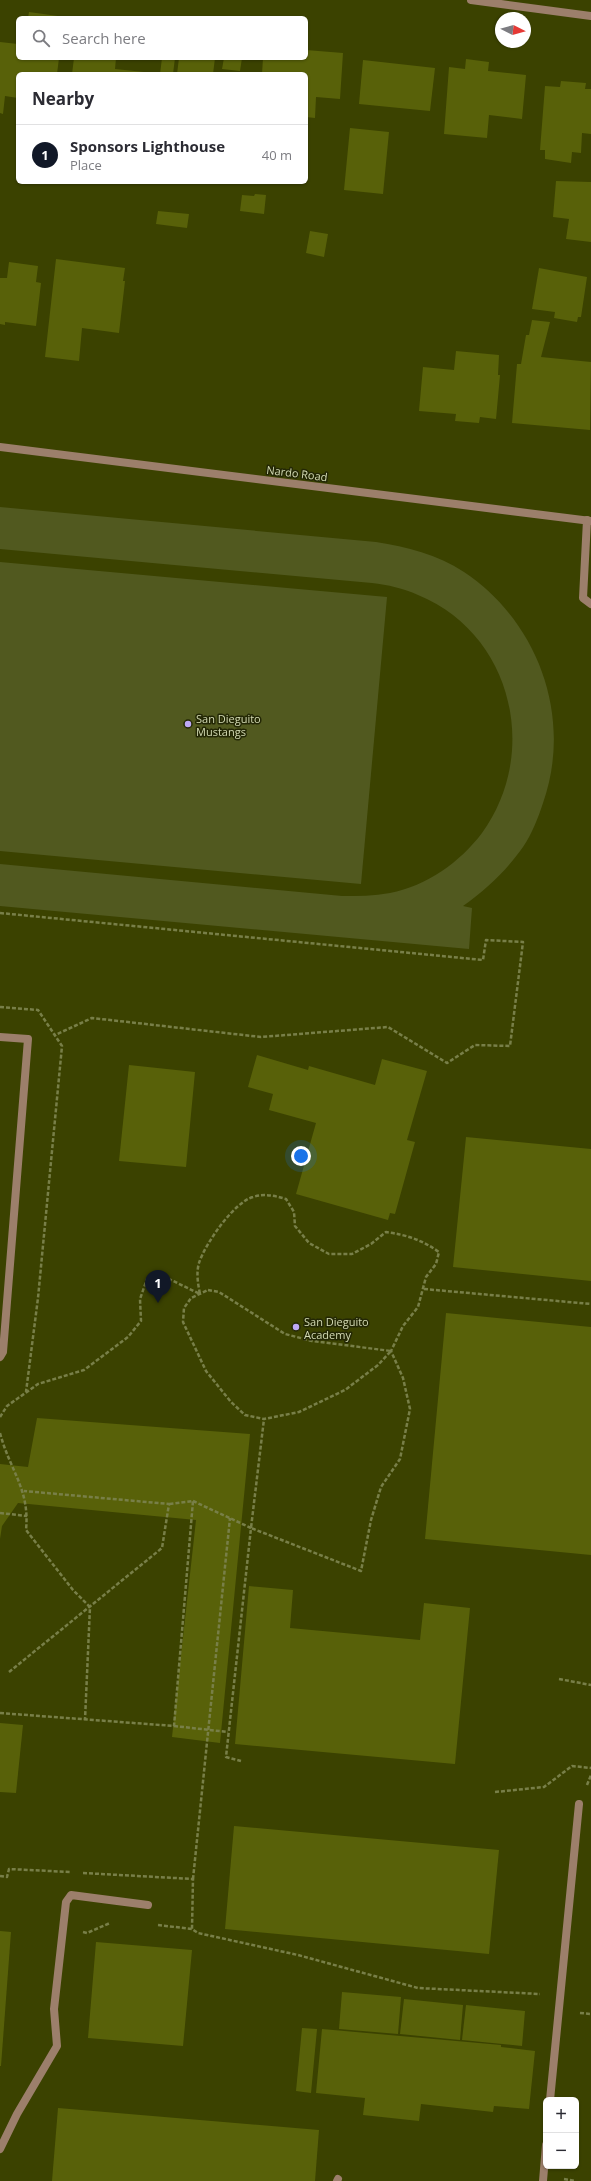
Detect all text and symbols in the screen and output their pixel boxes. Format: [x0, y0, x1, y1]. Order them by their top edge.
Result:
north arrow [495, 12, 531, 48]
search box [16, 16, 308, 60]
icon: search [30, 27, 52, 49]
text: Search here [62, 28, 146, 48]
text: Nearby [32, 87, 94, 110]
text: Sponsors Lighthouse [70, 136, 225, 156]
text: 1 [41, 146, 49, 164]
text: 40 m [262, 146, 292, 164]
text: Place [70, 156, 102, 174]
street label: Nardo Road [266, 462, 328, 484]
place label: San Dieguito Mustangs [196, 711, 261, 739]
marker: San Dieguito Mustangs [183, 719, 193, 729]
your location [291, 1146, 311, 1166]
pin: 1 [145, 1270, 171, 1303]
place label: San Dieguito Academy [304, 1314, 369, 1342]
marker: San Dieguito Academy [291, 1322, 301, 1332]
map controls [543, 2097, 579, 2169]
button: + [543, 2097, 579, 2133]
button: − [543, 2133, 579, 2169]

